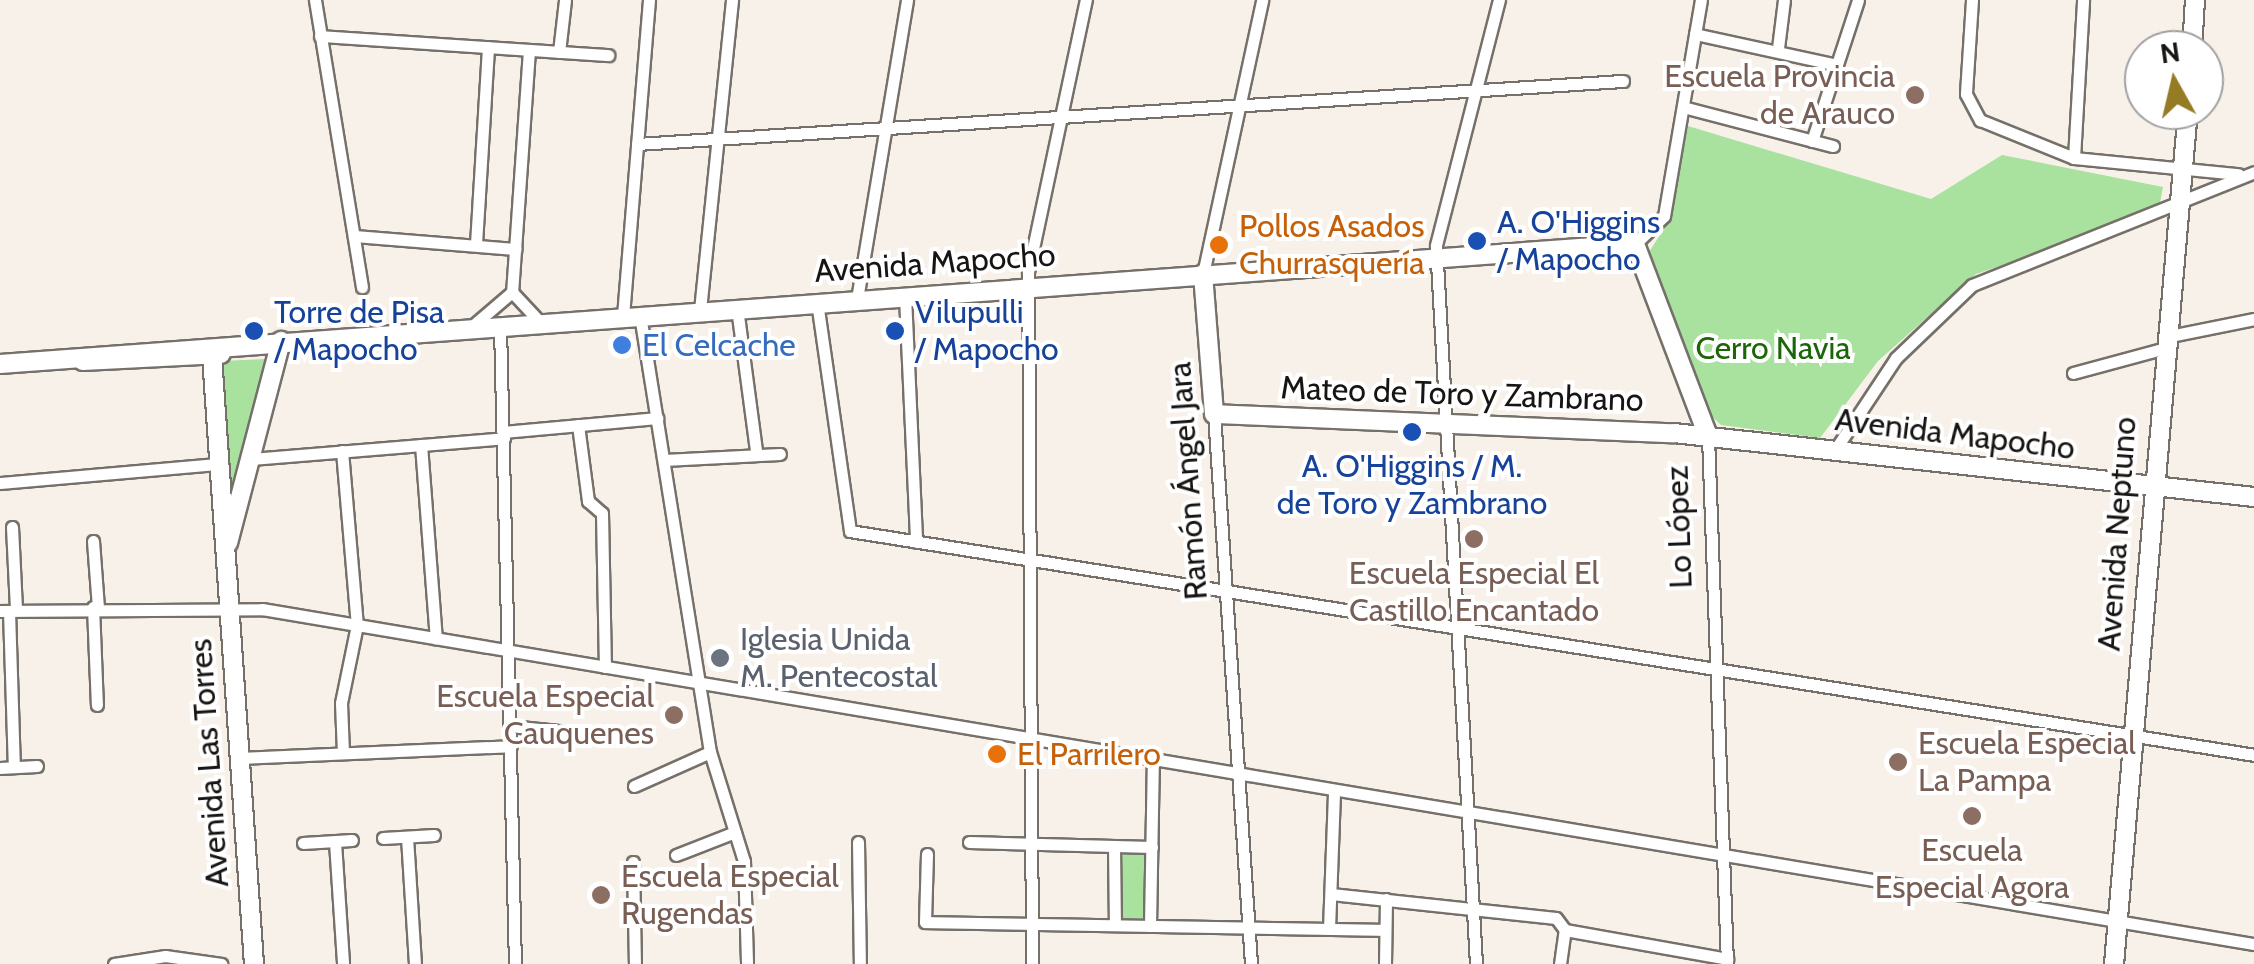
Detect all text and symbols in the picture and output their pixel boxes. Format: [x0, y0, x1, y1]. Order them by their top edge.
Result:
north arrow [2124, 30, 2224, 130]
text: N [2158, 34, 2182, 70]
place label: Escuela Provincia de Arauco [1664, 58, 1895, 133]
marker: Escuela Provincia de Arauco [1904, 84, 1926, 106]
place label: A. O'Higgins / Mapocho [1497, 204, 1660, 279]
place label: Pollos Asados Churrasquería [1239, 208, 1425, 283]
marker: A. O'Higgins / Mapocho [1466, 230, 1488, 252]
marker: Pollos Asados Churrasquería [1208, 234, 1230, 256]
street label: Avenida Mapocho [813, 235, 1057, 291]
place label: Torre de Pisa / Mapocho [274, 294, 444, 369]
place label: Vilupulli / Mapocho [915, 294, 1059, 369]
marker: Torre de Pisa / Mapocho [243, 320, 265, 342]
marker: Vilupulli / Mapocho [884, 320, 906, 342]
place label: El Celcache [642, 326, 796, 364]
park label: Cerro Navia [1695, 329, 1851, 367]
marker: El Celcache [611, 334, 633, 356]
street label: Ramón Ángel Jara [1161, 361, 1215, 601]
street label: Mateo de Toro y Zambrano [1280, 368, 1644, 420]
street label: Avenida Mapocho [1833, 400, 2077, 468]
street label: Avenida Neptuno [2090, 416, 2144, 652]
marker: A. O'Higgins / M. de Toro y Zambrano [1401, 421, 1423, 443]
place label: A. O'Higgins / M. de Toro y Zambrano [1277, 448, 1547, 523]
street label: Lo López [1658, 465, 1700, 589]
marker: Escuela Especial El Castillo Encantado [1463, 528, 1485, 550]
place label: Escuela Especial El Castillo Encantado [1349, 555, 1599, 630]
place label: Iglesia Unida M. Pentecostal [740, 621, 938, 696]
street label: Avenida Las Torres [181, 638, 237, 888]
marker: Iglesia Unida M. Pentecostal [709, 647, 731, 669]
place label: Escuela Especial Cauquenes [436, 678, 654, 753]
marker: Escuela Especial Cauquenes [663, 704, 685, 726]
place label: Escuela Especial La Pampa [1918, 725, 2136, 800]
place label: El Parrilero [1017, 735, 1161, 773]
marker: El Parrilero [986, 743, 1008, 765]
marker: Escuela Especial La Pampa [1887, 751, 1909, 773]
marker: Escuela Especial Agora [1961, 805, 1983, 827]
place label: Escuela Especial Agora [1875, 832, 2069, 907]
place label: Escuela Especial Rugendas [621, 858, 839, 933]
marker: Escuela Especial Rugendas [590, 884, 612, 906]

